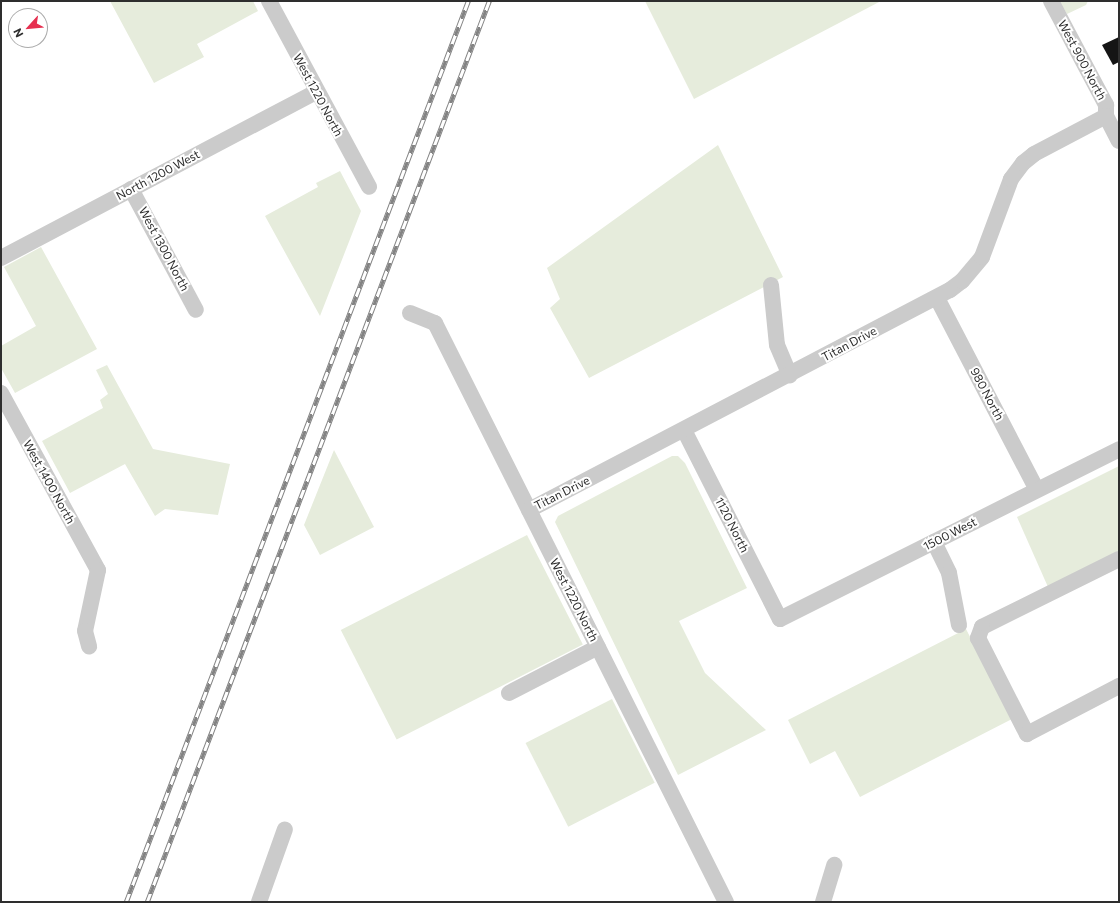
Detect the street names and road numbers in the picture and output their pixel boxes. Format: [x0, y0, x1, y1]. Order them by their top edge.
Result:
street label: West 900 North [1055, 18, 1109, 102]
street label: West 1220 North [290, 51, 346, 139]
street label: North 1200 West [114, 147, 202, 203]
street label: West 1300 North [136, 205, 192, 293]
street label: Titan Drive [819, 324, 879, 364]
street label: 980 North [967, 365, 1007, 423]
street label: West 1400 North [20, 438, 78, 526]
street label: Titan Drive [532, 473, 592, 513]
street label: 1120 North [712, 495, 752, 555]
street label: 1500 West [921, 514, 979, 554]
street label: West 1220 North [547, 556, 601, 644]

